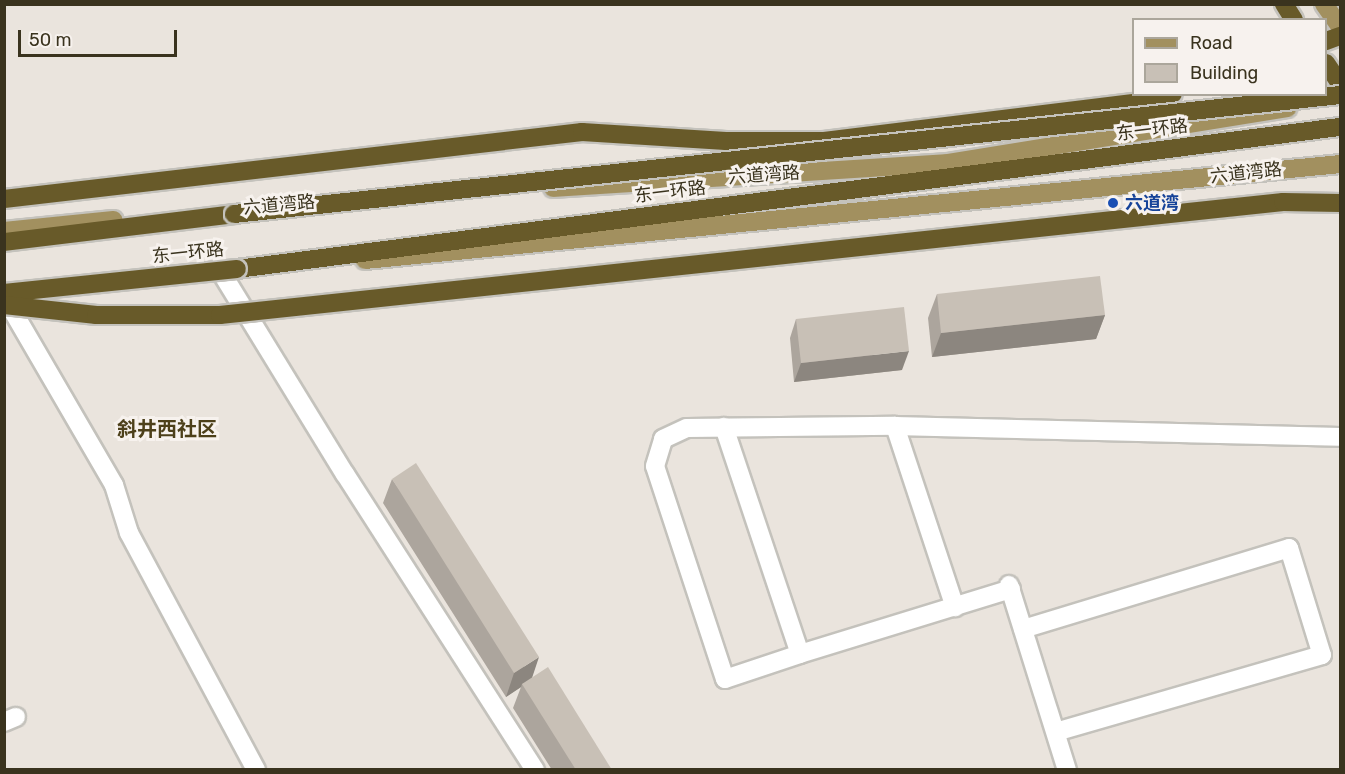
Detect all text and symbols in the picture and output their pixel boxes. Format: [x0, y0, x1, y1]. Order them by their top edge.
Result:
scale bar [21, 18, 180, 56]
legend [1132, 18, 1327, 96]
text: 50 m [29, 29, 72, 51]
text: Road [1190, 32, 1233, 54]
text: Building [1190, 62, 1258, 84]
street label: 东一环路 [1115, 115, 1189, 145]
street label: 六道湾路 [1209, 158, 1283, 188]
street label: 六道湾路 [727, 162, 801, 188]
street label: 东一环路 [633, 177, 707, 207]
street label: 六道湾路 [242, 191, 316, 219]
place label: 六道湾 [1125, 192, 1179, 214]
marker: 六道湾 [1106, 196, 1120, 210]
street label: 东一环路 [151, 238, 225, 268]
district label: 斜井西社区 [117, 417, 217, 441]

